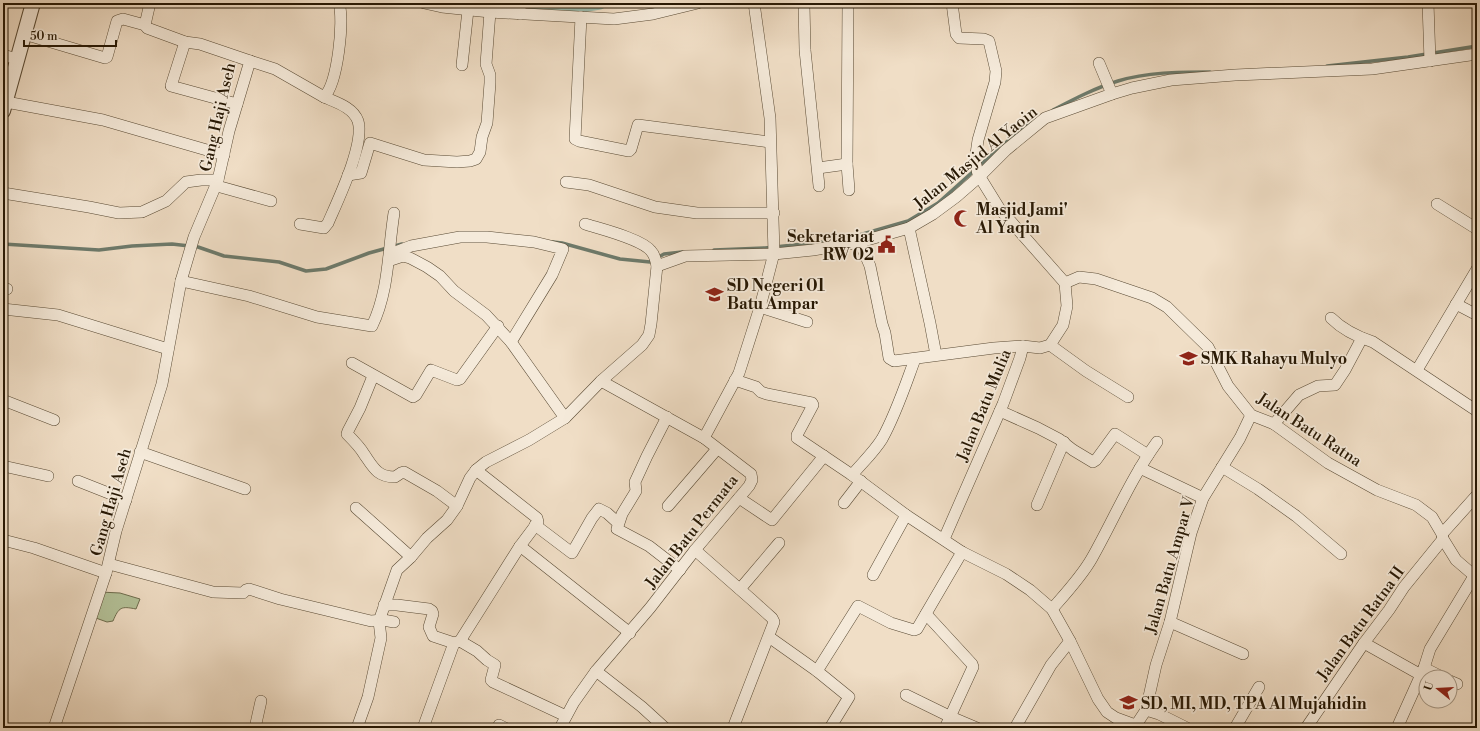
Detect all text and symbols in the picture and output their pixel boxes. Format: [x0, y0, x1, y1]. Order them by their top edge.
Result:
scale bar [24, 22, 116, 48]
text: 50 m [30, 29, 58, 44]
street label: Gang Haji Aseh [196, 60, 240, 174]
street label: Jalan Masjid Al Yaoin [909, 101, 1042, 214]
place label: Masjid Jami' Al Yaqin [975, 200, 1068, 238]
mosque icon: Masjid Jami' Al Yaqin [953, 208, 973, 228]
place label: Sekretariat RW 02 [787, 227, 874, 265]
public building icon: Sekretariat RW 02 [877, 235, 897, 255]
place label: SD Negeri 01 Batu Ampar [727, 276, 825, 314]
school or university icon: SD Negeri 01 Batu Ampar [704, 284, 724, 304]
street label: Jalan Batu Mulia [952, 345, 1016, 465]
school or university icon: SMK Rahayu Mulyo [1178, 348, 1198, 368]
place label: SMK Rahayu Mulyo [1201, 349, 1347, 369]
street label: Jalan Batu Ratna [1253, 388, 1366, 472]
street label: Gang Haji Aseh [86, 446, 136, 559]
street label: Jalan Batu Permata [640, 470, 743, 593]
street label: Jalan Batu Ampar V [1141, 494, 1199, 637]
street label: Jalan Batu Ratna II [1312, 563, 1409, 685]
north arrow [1418, 669, 1458, 709]
text: U [1421, 680, 1438, 692]
school or university icon: SD, MI, MD, TPA Al Mujahidin [1118, 693, 1138, 713]
place label: SD, MI, MD, TPA Al Mujahidin [1141, 694, 1367, 714]

